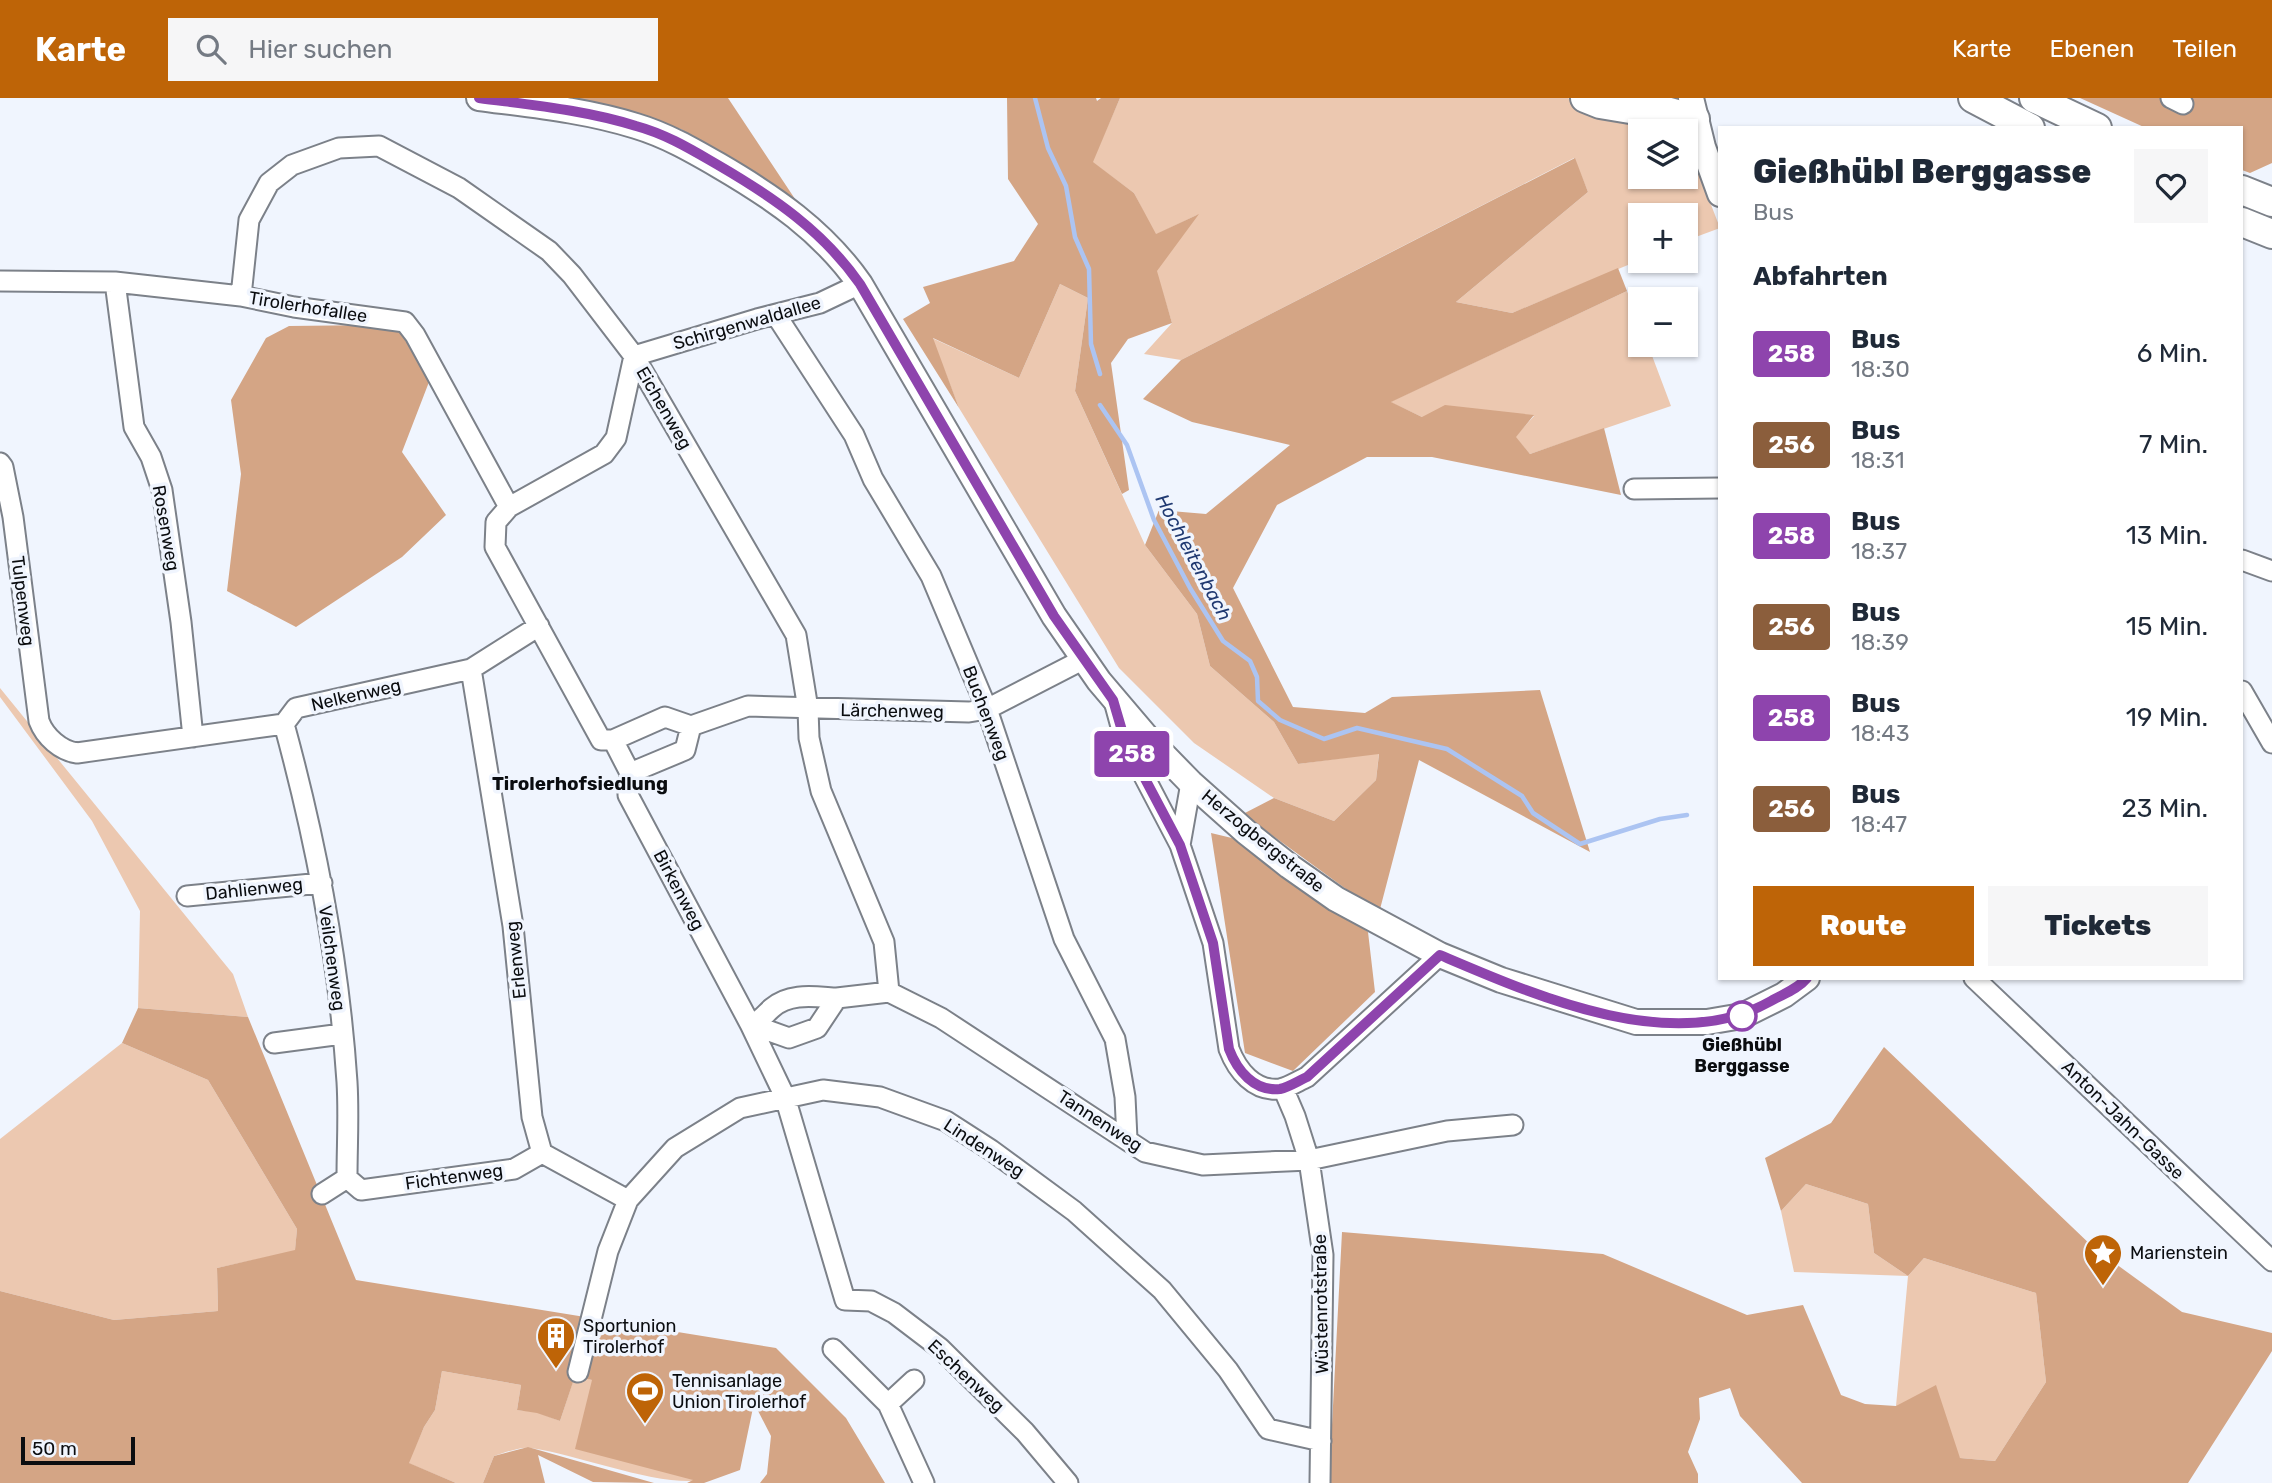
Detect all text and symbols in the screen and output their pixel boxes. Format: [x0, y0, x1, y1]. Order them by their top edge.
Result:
search box [168, 18, 658, 81]
text: Karte [35, 30, 126, 69]
icon: search [192, 30, 230, 68]
text: Hier suchen [248, 34, 393, 65]
text: Karte [1952, 35, 2012, 63]
text: Ebenen [2050, 35, 2134, 63]
text: Teilen [2172, 35, 2237, 63]
map controls [1628, 119, 1698, 357]
button: layers [1628, 119, 1698, 189]
button: heart [2134, 149, 2208, 223]
text: Gießhübl Berggasse [1753, 152, 2091, 191]
text: Bus [1753, 198, 1794, 226]
button: + [1628, 203, 1698, 273]
text: Abfahrten [1753, 261, 1888, 292]
street label: Tirolerhofallee [247, 287, 369, 327]
button: − [1628, 287, 1698, 357]
street label: Schirgenwaldallee [671, 291, 823, 355]
text: Bus [1851, 324, 1900, 355]
text: 6 Min. [2137, 338, 2208, 369]
text: 258 [1768, 340, 1815, 368]
text: 18:30 [1851, 355, 1910, 383]
street label: Eichenweg [631, 363, 697, 453]
text: Bus [1851, 415, 1900, 446]
text: 7 Min. [2139, 429, 2208, 460]
text: 256 [1768, 431, 1815, 459]
text: 18:31 [1851, 446, 1905, 474]
street label: Rosenweg [148, 483, 184, 573]
water label: Hochleitenbach [1150, 490, 1237, 625]
text: Bus [1851, 506, 1900, 537]
text: 13 Min. [2126, 520, 2208, 551]
text: 258 [1768, 522, 1815, 550]
text: 18:37 [1851, 537, 1907, 565]
street label: Tulpenweg [7, 555, 39, 647]
text: Bus [1851, 597, 1900, 628]
text: 15 Min. [2126, 611, 2208, 642]
text: 256 [1768, 613, 1815, 641]
text: 18:39 [1851, 628, 1909, 656]
street label: Buchenweg [958, 663, 1014, 763]
street label: Nelkenweg [309, 674, 403, 716]
text: Bus [1851, 688, 1900, 719]
street label: Lärchenweg [840, 699, 944, 723]
text: 19 Min. [2126, 702, 2208, 733]
text: 258 [1768, 704, 1815, 732]
text: 18:43 [1851, 719, 1909, 747]
line badge: 258 [1092, 731, 1172, 777]
text: 258 [1108, 740, 1156, 768]
district label: Tirolerhofsiedlung [492, 772, 668, 795]
text: Bus [1851, 779, 1900, 810]
street label: Herzogbergstraße [1197, 785, 1329, 897]
text: 23 Min. [2121, 793, 2208, 824]
text: 256 [1768, 795, 1815, 823]
text: 18:47 [1851, 810, 1907, 838]
street label: Birkenweg [649, 846, 709, 934]
street label: Dahlienweg [204, 873, 304, 905]
button: Route [1753, 886, 1974, 966]
button: Tickets [1988, 886, 2208, 966]
street label: Veilchenweg [314, 904, 350, 1012]
street label: Erlenweg [501, 920, 531, 1000]
marker: Gießhübl Berggasse [1727, 1001, 1757, 1031]
place label: Gießhübl Berggasse [1694, 1034, 1790, 1077]
street label: Anton-Jahn-Gasse [2057, 1056, 2189, 1184]
street label: Tannenweg [1054, 1086, 1146, 1156]
street label: Lindenweg [939, 1114, 1029, 1182]
street label: Fichtenweg [404, 1159, 504, 1195]
place icon: Marienstein [2082, 1232, 2124, 1287]
street label: Wüstenrotstraße [1309, 1234, 1333, 1374]
place label: Marienstein [2130, 1242, 2228, 1264]
building icon: Sportunion Tirolerhof [535, 1315, 577, 1370]
place label: Sportunion Tirolerhof [583, 1315, 676, 1358]
street label: Eschenweg [923, 1335, 1009, 1417]
sports icon: Tennisanlage Union Tirolerhof [624, 1370, 666, 1425]
place label: Tennisanlage Union Tirolerhof [672, 1370, 806, 1413]
scale bar [21, 1434, 135, 1466]
text: 50 m [32, 1437, 77, 1460]

